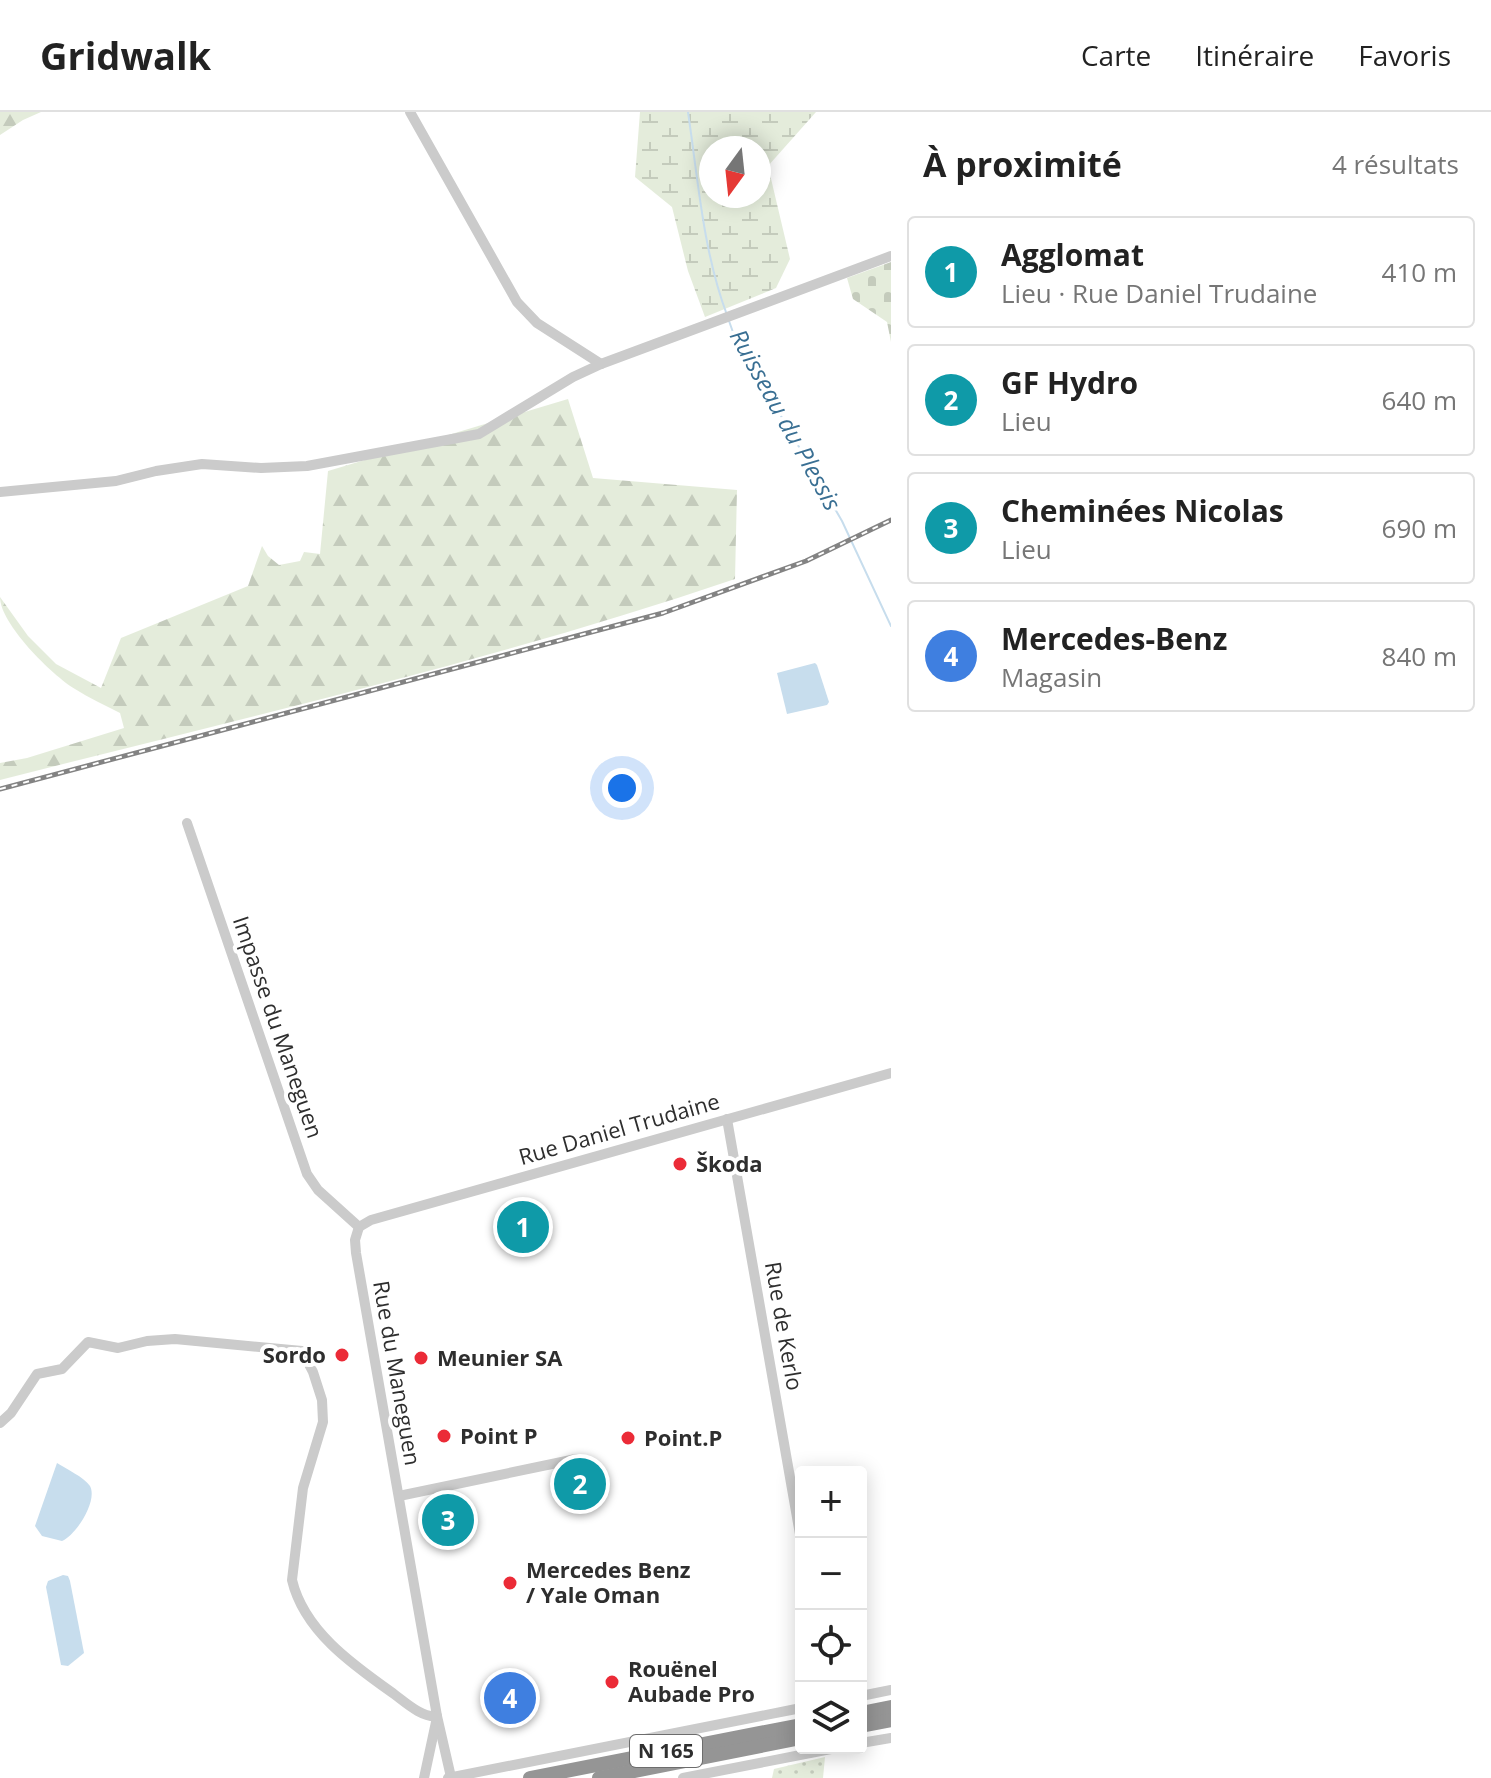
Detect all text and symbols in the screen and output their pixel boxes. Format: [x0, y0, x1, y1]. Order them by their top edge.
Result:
text: Gridwalk [40, 29, 211, 81]
text: Carte [1081, 36, 1151, 74]
text: Itinéraire [1195, 36, 1314, 74]
text: Favoris [1358, 36, 1451, 74]
north arrow [699, 136, 771, 208]
text: À proximité [923, 141, 1122, 187]
text: 4 résultats [1332, 146, 1459, 182]
text: Agglomat [1001, 234, 1144, 275]
text: 1 [944, 254, 958, 290]
text: 410 m [1382, 254, 1457, 290]
text: Lieu · Rue Daniel Trudaine [1001, 275, 1317, 311]
water label: Ruisseau du Plessis [723, 323, 850, 516]
text: GF Hydro [1001, 362, 1138, 403]
text: 2 [944, 382, 958, 418]
text: 640 m [1382, 382, 1457, 418]
text: Lieu [1001, 403, 1052, 439]
text: Cheminées Nicolas [1001, 490, 1284, 531]
text: 3 [944, 510, 958, 546]
text: 690 m [1382, 510, 1457, 546]
text: Lieu [1001, 531, 1052, 567]
text: Mercedes-Benz [1001, 618, 1227, 659]
text: 4 [944, 638, 958, 674]
text: 840 m [1382, 638, 1457, 674]
text: Magasin [1001, 659, 1102, 695]
your location [602, 768, 642, 808]
street label: Impasse du Maneguen [227, 912, 331, 1142]
street label: Rue Daniel Trudaine [515, 1085, 723, 1171]
place label: Škoda [696, 1148, 763, 1178]
marker: Škoda [671, 1155, 689, 1173]
pin: 1 [497, 1197, 549, 1257]
street label: Rue de Kerlo [759, 1259, 811, 1393]
street label: Rue du Maneguen [367, 1278, 429, 1467]
place label: Sordo [263, 1339, 326, 1369]
place label: Meunier SA [437, 1342, 563, 1372]
marker: Sordo [333, 1346, 351, 1364]
marker: Meunier SA [412, 1349, 430, 1367]
place label: Point P [460, 1420, 538, 1450]
place label: Point.P [644, 1422, 722, 1452]
marker: Point P [435, 1427, 453, 1445]
marker: Point.P [619, 1429, 637, 1447]
pin: 2 [554, 1454, 606, 1514]
map controls [795, 1466, 867, 1754]
button: + [795, 1466, 867, 1538]
pin: 3 [422, 1490, 474, 1550]
button: − [795, 1538, 867, 1610]
place label: Mercedes Benz / Yale Oman [526, 1554, 691, 1609]
marker: Mercedes Benz / Yale Oman [501, 1574, 519, 1592]
button: locate [795, 1610, 867, 1682]
place label: Rouënel Aubade Pro [628, 1653, 755, 1708]
pin: 4 [484, 1668, 536, 1728]
marker: Rouënel Aubade Pro [603, 1673, 621, 1691]
button: layers [795, 1682, 867, 1754]
road number: N 165 [630, 1735, 702, 1767]

